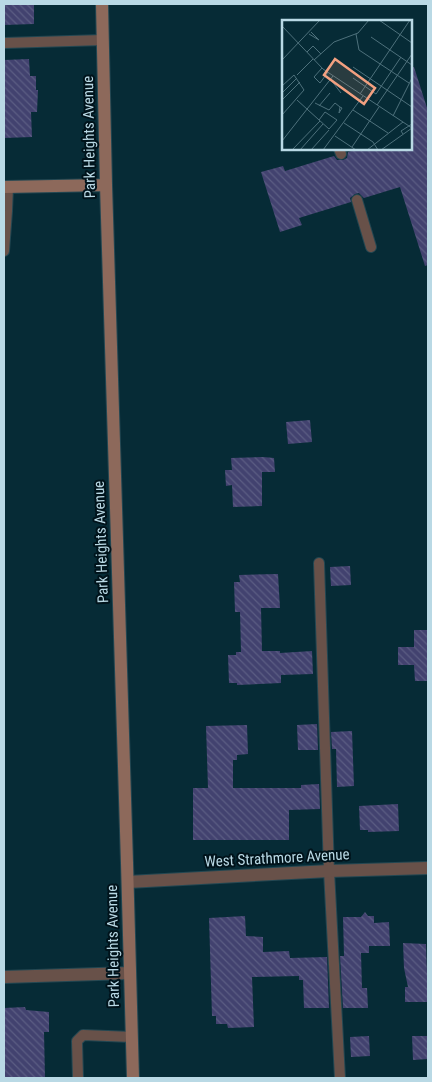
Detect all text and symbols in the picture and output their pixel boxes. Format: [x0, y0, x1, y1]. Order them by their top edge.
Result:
inset map [282, 20, 412, 150]
street label: Park Heights Avenue [79, 76, 99, 198]
street label: Park Heights Avenue [90, 480, 112, 604]
street label: West Strathmore Avenue [204, 845, 350, 871]
street label: Park Heights Avenue [103, 885, 123, 1007]

